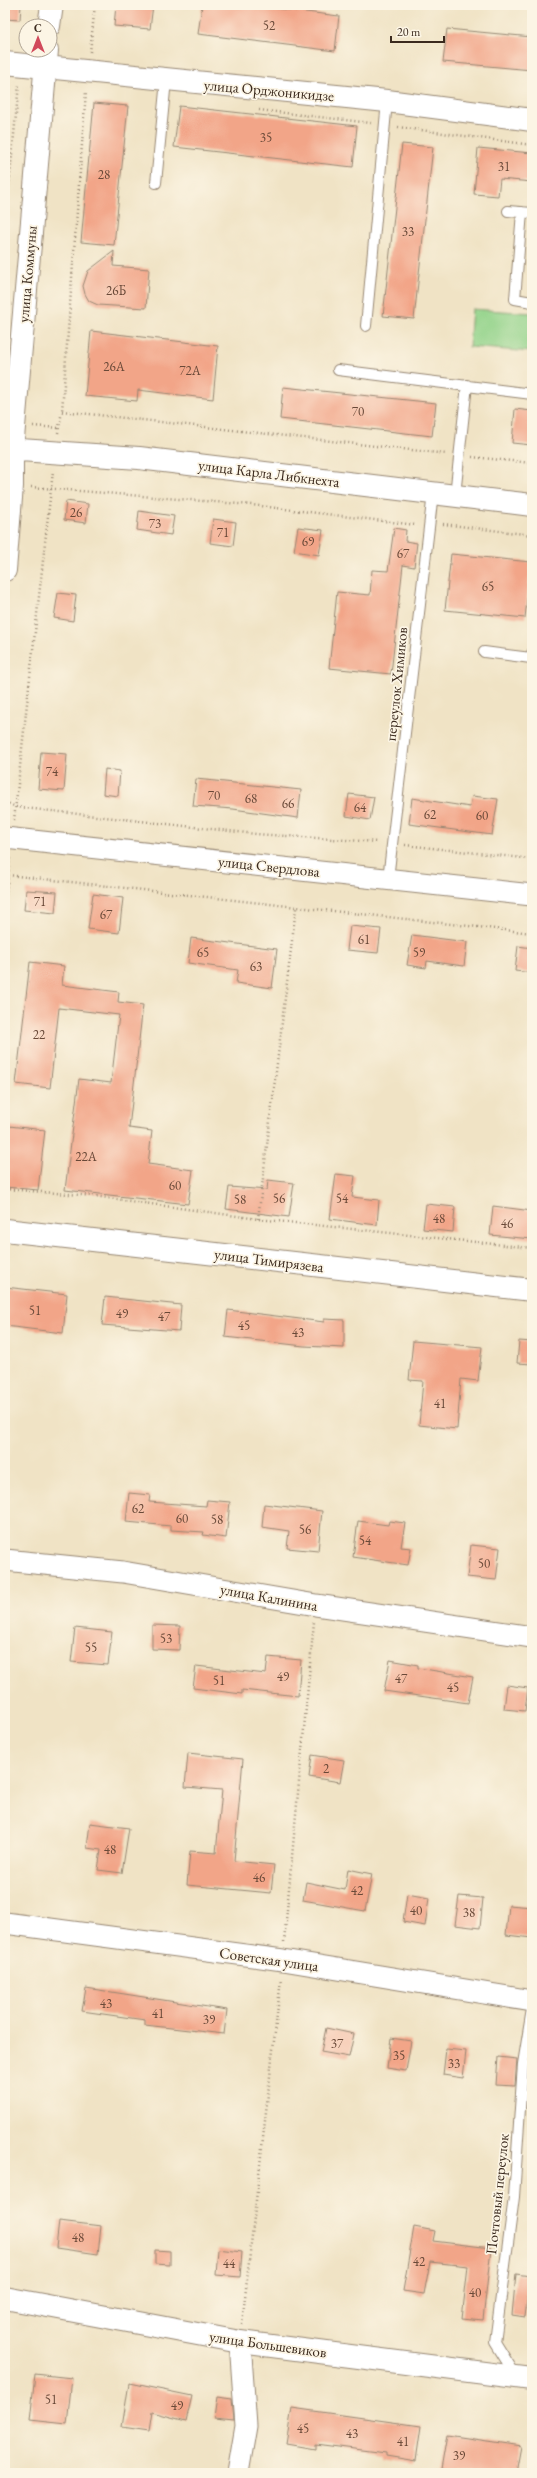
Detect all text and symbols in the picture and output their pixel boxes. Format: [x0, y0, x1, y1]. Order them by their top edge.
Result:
house number: 52 [263, 17, 276, 34]
north arrow [18, 18, 58, 58]
scale bar [391, 18, 444, 44]
text: С [34, 21, 42, 35]
text: 20 m [397, 24, 421, 40]
street label: улица Орджоникидзе [203, 75, 335, 105]
house number: 35 [260, 129, 272, 146]
house number: 31 [498, 158, 510, 175]
house number: 28 [98, 166, 110, 183]
house number: 33 [402, 223, 414, 240]
street label: улица Коммуны [13, 225, 41, 323]
house number: 26Б [106, 282, 126, 299]
house number: 26А [103, 358, 126, 375]
house number: 72А [179, 362, 202, 379]
house number: 70 [352, 403, 364, 420]
street label: улица Карла Либкнехта [197, 455, 341, 491]
house number: 26 [70, 504, 82, 521]
house number: 73 [149, 515, 161, 532]
house number: 71 [217, 524, 229, 541]
house number: 69 [302, 533, 315, 550]
house number: 67 [397, 545, 410, 562]
house number: 65 [482, 578, 494, 595]
street label: переулок Химиков [381, 626, 411, 742]
house number: 74 [46, 763, 59, 780]
house number: 70 [208, 787, 220, 804]
house number: 68 [245, 790, 257, 807]
house number: 66 [282, 795, 294, 812]
house number: 64 [354, 799, 367, 816]
house number: 62 [424, 806, 437, 823]
house number: 60 [476, 807, 488, 824]
street label: улица Свердлова [217, 851, 321, 881]
house number: 71 [34, 893, 46, 910]
house number: 67 [100, 906, 113, 923]
house number: 61 [358, 931, 370, 948]
house number: 65 [197, 944, 209, 961]
house number: 59 [413, 944, 426, 961]
house number: 63 [250, 958, 262, 975]
house number: 22 [33, 1026, 46, 1043]
house number: 22А [75, 1148, 98, 1165]
house number: 60 [169, 1177, 181, 1194]
house number: 56 [273, 1190, 285, 1207]
house number: 54 [336, 1190, 349, 1207]
house number: 58 [234, 1191, 246, 1208]
house number: 48 [433, 1210, 445, 1227]
house number: 46 [501, 1215, 513, 1232]
street label: улица Тимирязева [213, 1244, 325, 1276]
house number: 51 [29, 1302, 41, 1319]
house number: 49 [116, 1305, 129, 1322]
house number: 47 [158, 1308, 171, 1325]
house number: 45 [238, 1317, 250, 1334]
house number: 43 [292, 1324, 304, 1341]
house number: 41 [434, 1395, 446, 1412]
house number: 62 [132, 1500, 145, 1517]
house number: 60 [176, 1510, 188, 1527]
house number: 58 [211, 1511, 223, 1528]
house number: 56 [299, 1521, 311, 1538]
house number: 54 [359, 1532, 372, 1549]
house number: 50 [478, 1555, 490, 1572]
street label: улица Калинина [219, 1579, 319, 1615]
house number: 53 [160, 1630, 172, 1647]
house number: 55 [85, 1639, 97, 1656]
house number: 49 [277, 1668, 290, 1685]
house number: 47 [395, 1670, 408, 1687]
house number: 51 [213, 1672, 225, 1689]
house number: 45 [447, 1679, 459, 1696]
house number: 2 [323, 1760, 330, 1777]
house number: 48 [104, 1841, 116, 1858]
house number: 46 [253, 1869, 265, 1886]
house number: 42 [351, 1882, 364, 1899]
house number: 40 [410, 1902, 422, 1919]
house number: 38 [463, 1904, 475, 1921]
street label: Советская улица [218, 1943, 320, 1975]
house number: 43 [100, 1995, 112, 2012]
house number: 41 [152, 2005, 164, 2022]
house number: 39 [203, 2011, 216, 2028]
house number: 37 [331, 2035, 344, 2052]
house number: 35 [393, 2047, 405, 2064]
house number: 33 [448, 2055, 460, 2072]
street label: Почтовый переулок [481, 2133, 513, 2255]
house number: 48 [72, 2229, 84, 2246]
house number: 42 [413, 2253, 426, 2270]
house number: 44 [223, 2255, 236, 2272]
house number: 40 [469, 2284, 481, 2301]
street label: улица Большевиков [208, 2326, 328, 2362]
house number: 51 [45, 2391, 57, 2408]
house number: 49 [171, 2397, 184, 2414]
house number: 45 [297, 2420, 309, 2437]
house number: 43 [346, 2425, 358, 2442]
house number: 41 [397, 2433, 409, 2450]
house number: 39 [453, 2447, 466, 2464]

